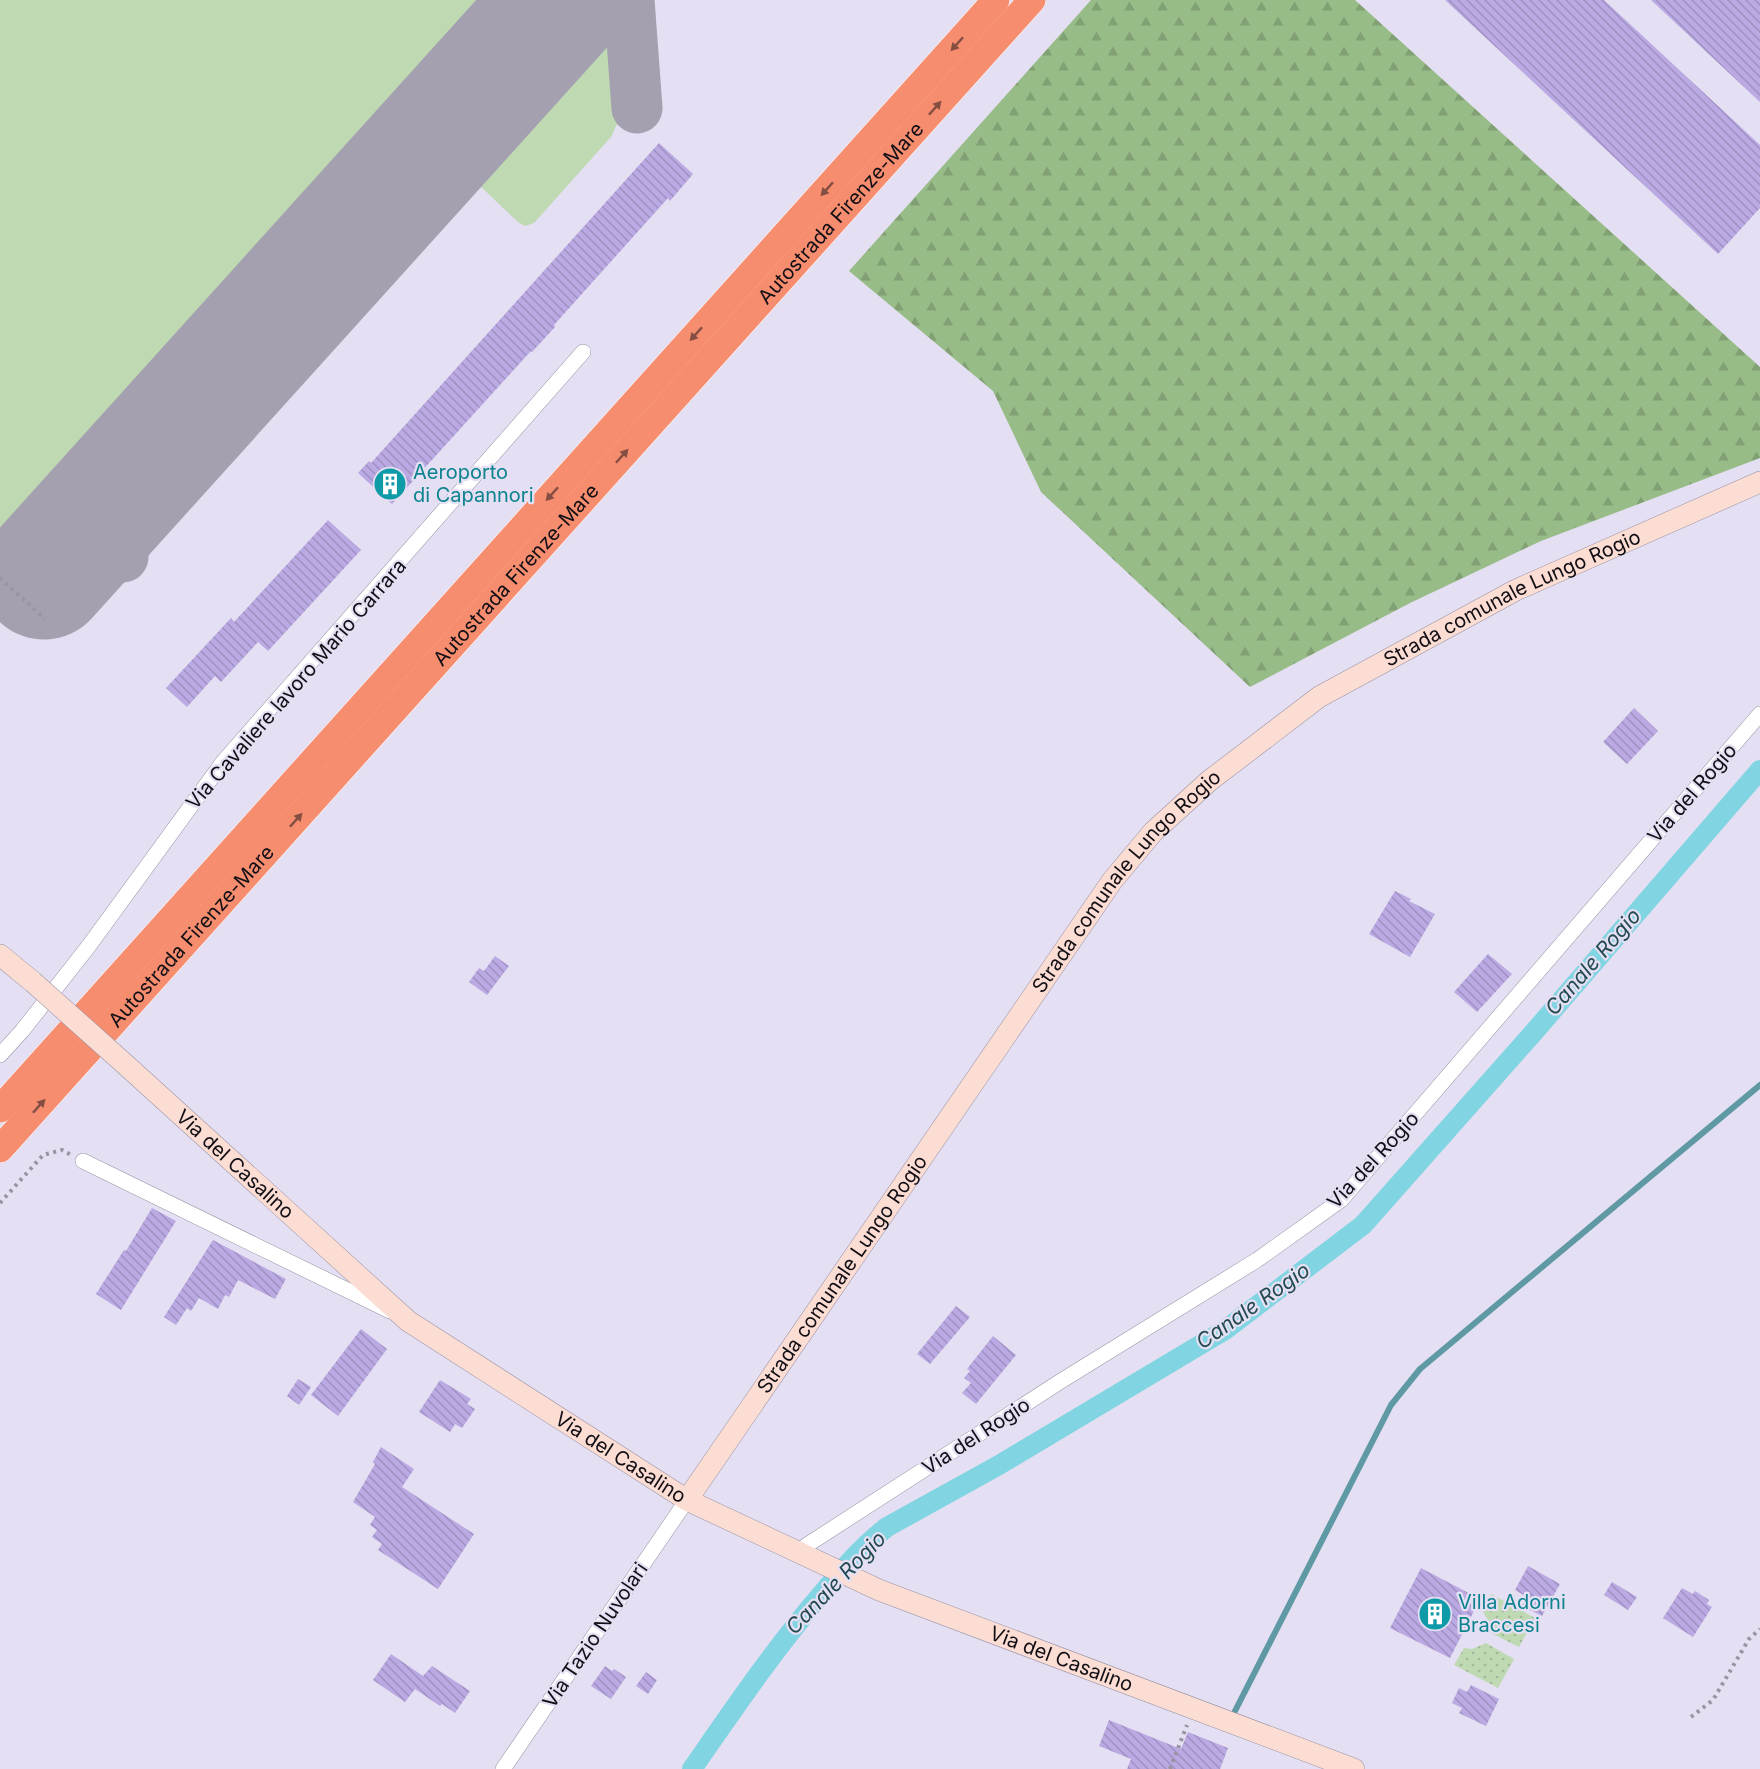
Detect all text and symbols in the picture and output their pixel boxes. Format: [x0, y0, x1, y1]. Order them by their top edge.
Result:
one-way arrow [950, 36, 964, 51]
one-way arrow [928, 101, 941, 116]
street label: Autostrada Firenze-Mare [753, 117, 928, 309]
one-way arrow [820, 181, 834, 196]
one-way arrow [690, 326, 703, 341]
one-way arrow [615, 449, 628, 464]
place label: Aeroporto di Capannori [413, 460, 534, 507]
building icon: Aeroporto di Capannori [372, 466, 408, 502]
street label: Autostrada Firenze-Mare [428, 479, 604, 671]
one-way arrow [545, 487, 559, 502]
street label: Strada comunale Lungo Rogio [1379, 524, 1644, 672]
street label: Via Cavaliere lavoro Mario Carrara [181, 554, 411, 814]
street label: Via del Rogio [1642, 739, 1742, 847]
street label: Strada comunale Lungo Rogio [1027, 765, 1225, 997]
one-way arrow [289, 813, 302, 828]
street label: Autostrada Firenze-Mare [103, 840, 279, 1032]
water label: Canale Rogio [1540, 903, 1646, 1020]
one-way arrow [32, 1099, 45, 1114]
street label: Via del Casalino [171, 1104, 299, 1224]
street label: Via del Rogio [1322, 1107, 1424, 1213]
street label: Strada comunale Lungo Rogio [752, 1150, 932, 1398]
water label: Canale Rogio [1191, 1257, 1314, 1354]
street label: Via del Rogio [918, 1392, 1034, 1480]
street label: Via del Casalino [551, 1406, 691, 1508]
water label: Canale Rogio [780, 1526, 891, 1639]
street label: Via Tazio Nuvolari [537, 1558, 653, 1712]
place label: Villa Adorni Braccesi [1458, 1590, 1566, 1637]
building icon: Villa Adorni Braccesi [1417, 1596, 1453, 1632]
street label: Via del Casalino [987, 1621, 1136, 1697]

